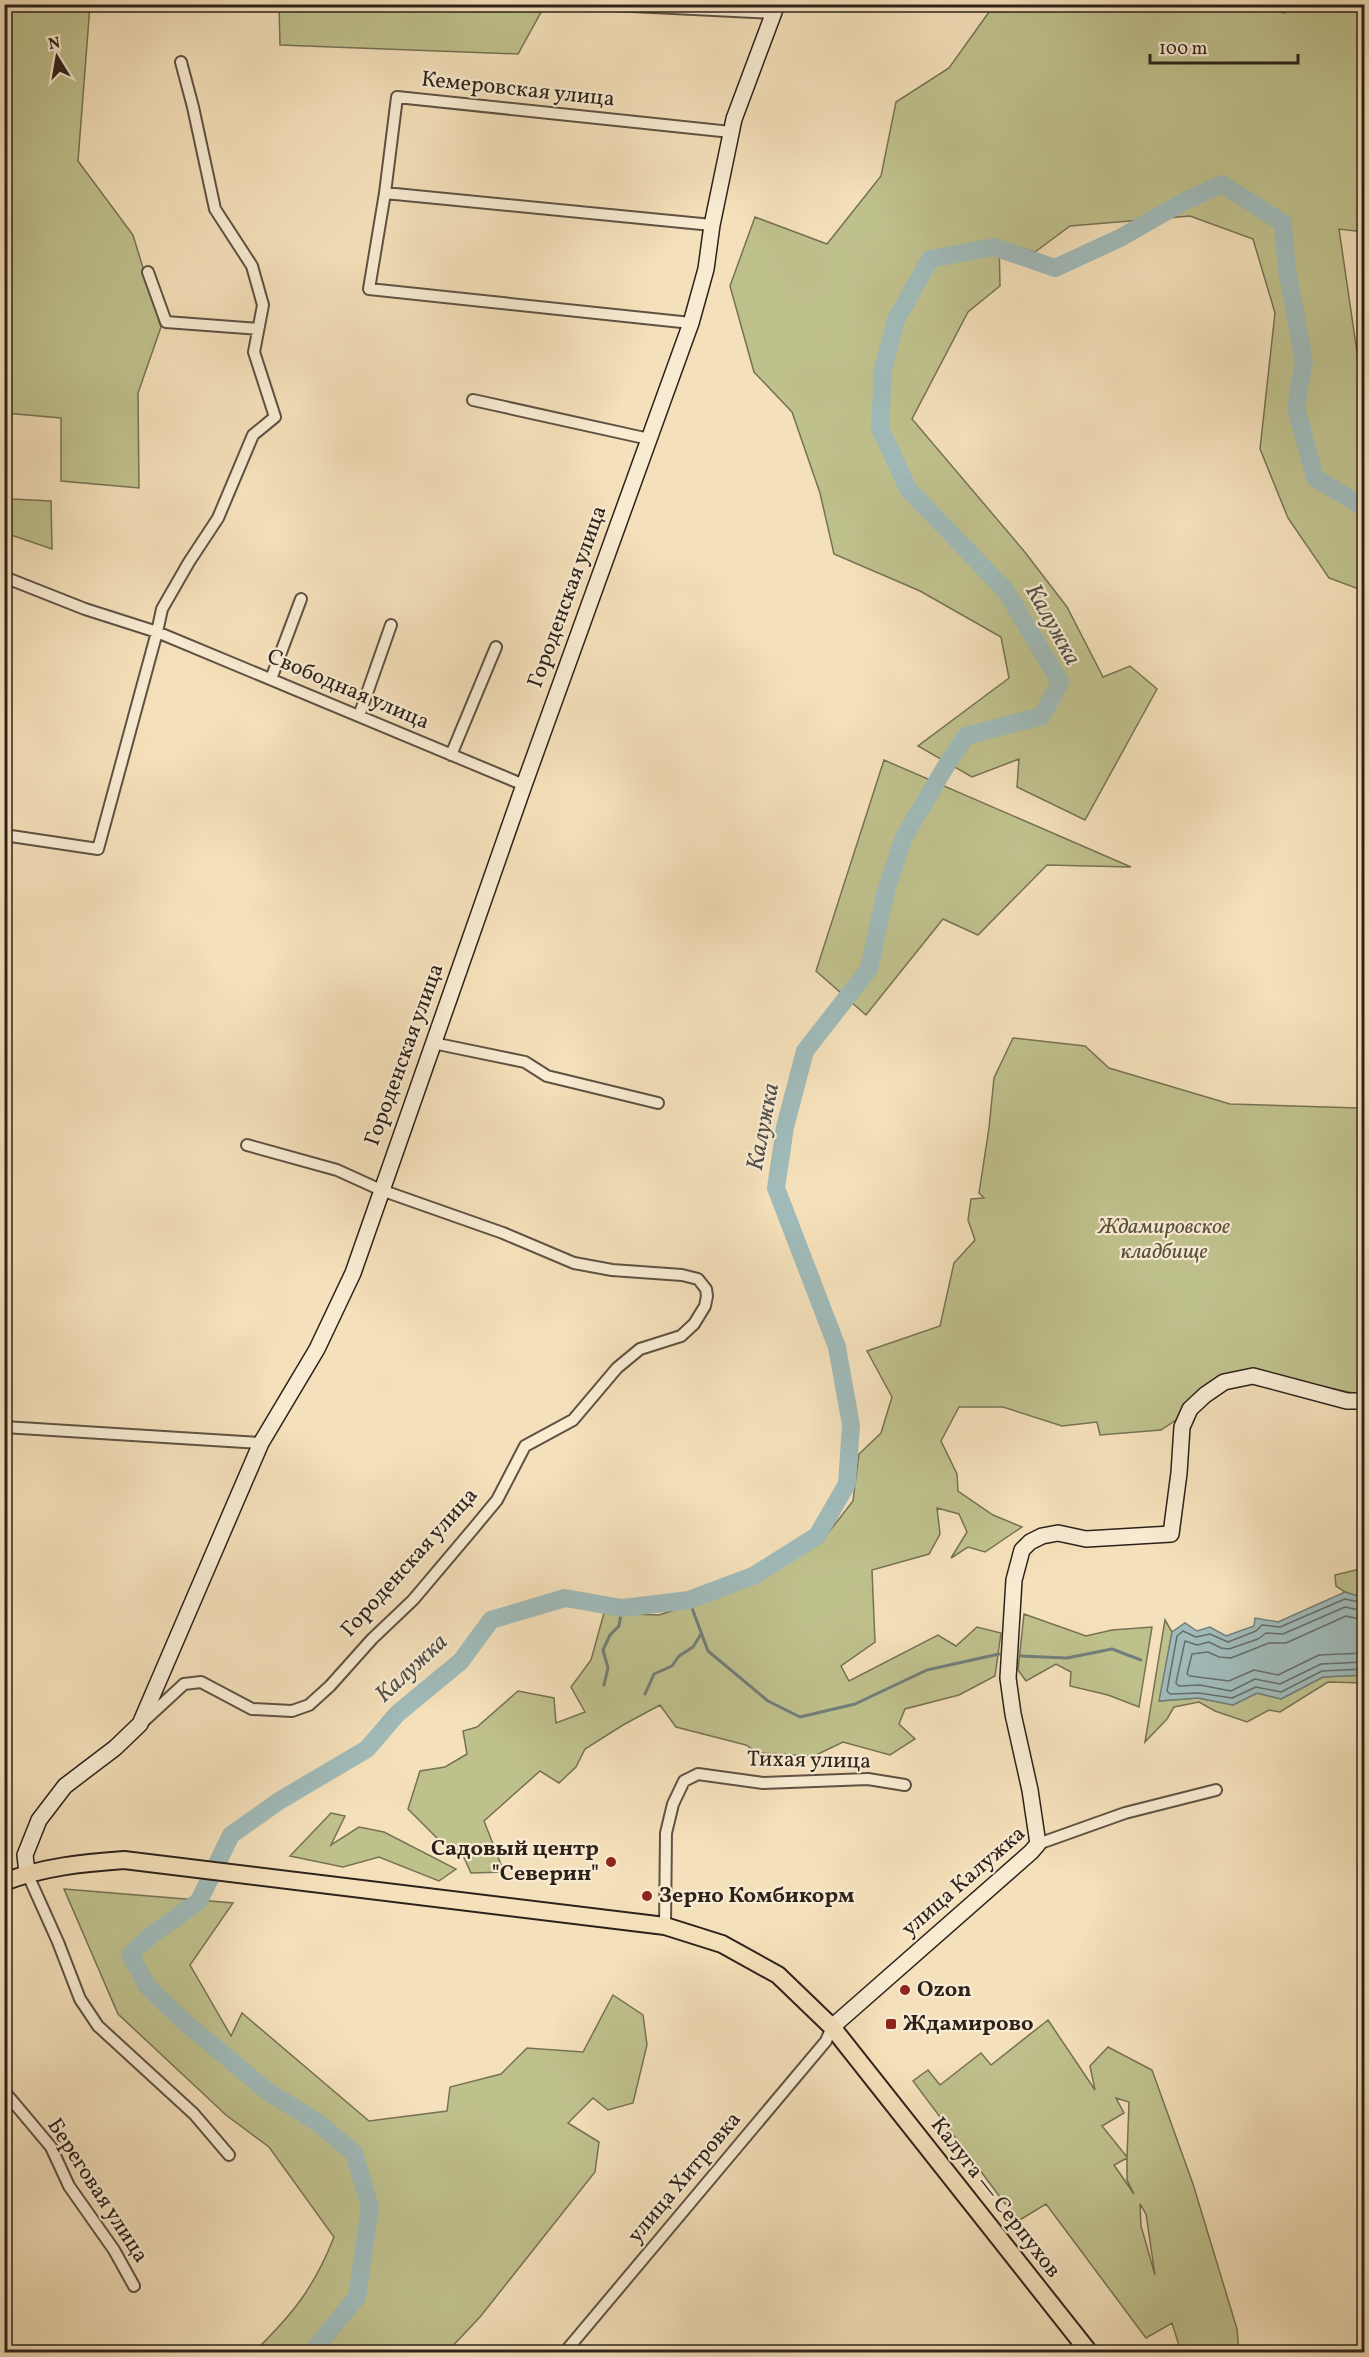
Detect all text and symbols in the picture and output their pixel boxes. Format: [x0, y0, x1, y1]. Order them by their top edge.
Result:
north arrow [27, 27, 87, 87]
scale bar [1150, 27, 1298, 65]
text: N [47, 32, 63, 56]
text: 100 m [1159, 37, 1208, 62]
street label: Кемеровская улица [420, 64, 616, 116]
street label: Городенская улица [521, 501, 615, 693]
water label: Калужка [1016, 578, 1088, 672]
street label: Свободная улица [262, 642, 434, 738]
street label: Городенская улица [358, 959, 452, 1151]
water label: Калужка [739, 1080, 789, 1174]
park label: Ждамировское кладбище [1097, 1212, 1230, 1268]
street label: Городенская улица [334, 1481, 486, 1645]
water label: Калужка [368, 1626, 456, 1712]
street label: Тихая улица [747, 1744, 871, 1778]
street label: улица Калужка [895, 1819, 1033, 1945]
place label: Садовый центр "Северин" [431, 1834, 599, 1890]
marker: Садовый центр "Северин" [604, 1855, 618, 1869]
place label: Зерно Комбикорм [659, 1881, 855, 1912]
marker: Зерно Комбикорм [640, 1889, 654, 1903]
place label: Ozon [917, 1975, 972, 2006]
marker: Ozon [898, 1983, 912, 1997]
place label: Ждамирово [903, 2009, 1034, 2040]
marker: Ждамирово [884, 2017, 898, 2031]
street label: улица Хитровка [621, 2106, 749, 2250]
street label: Калуга — Серпухов [922, 2111, 1068, 2285]
street label: Береговая улица [39, 2113, 155, 2269]

